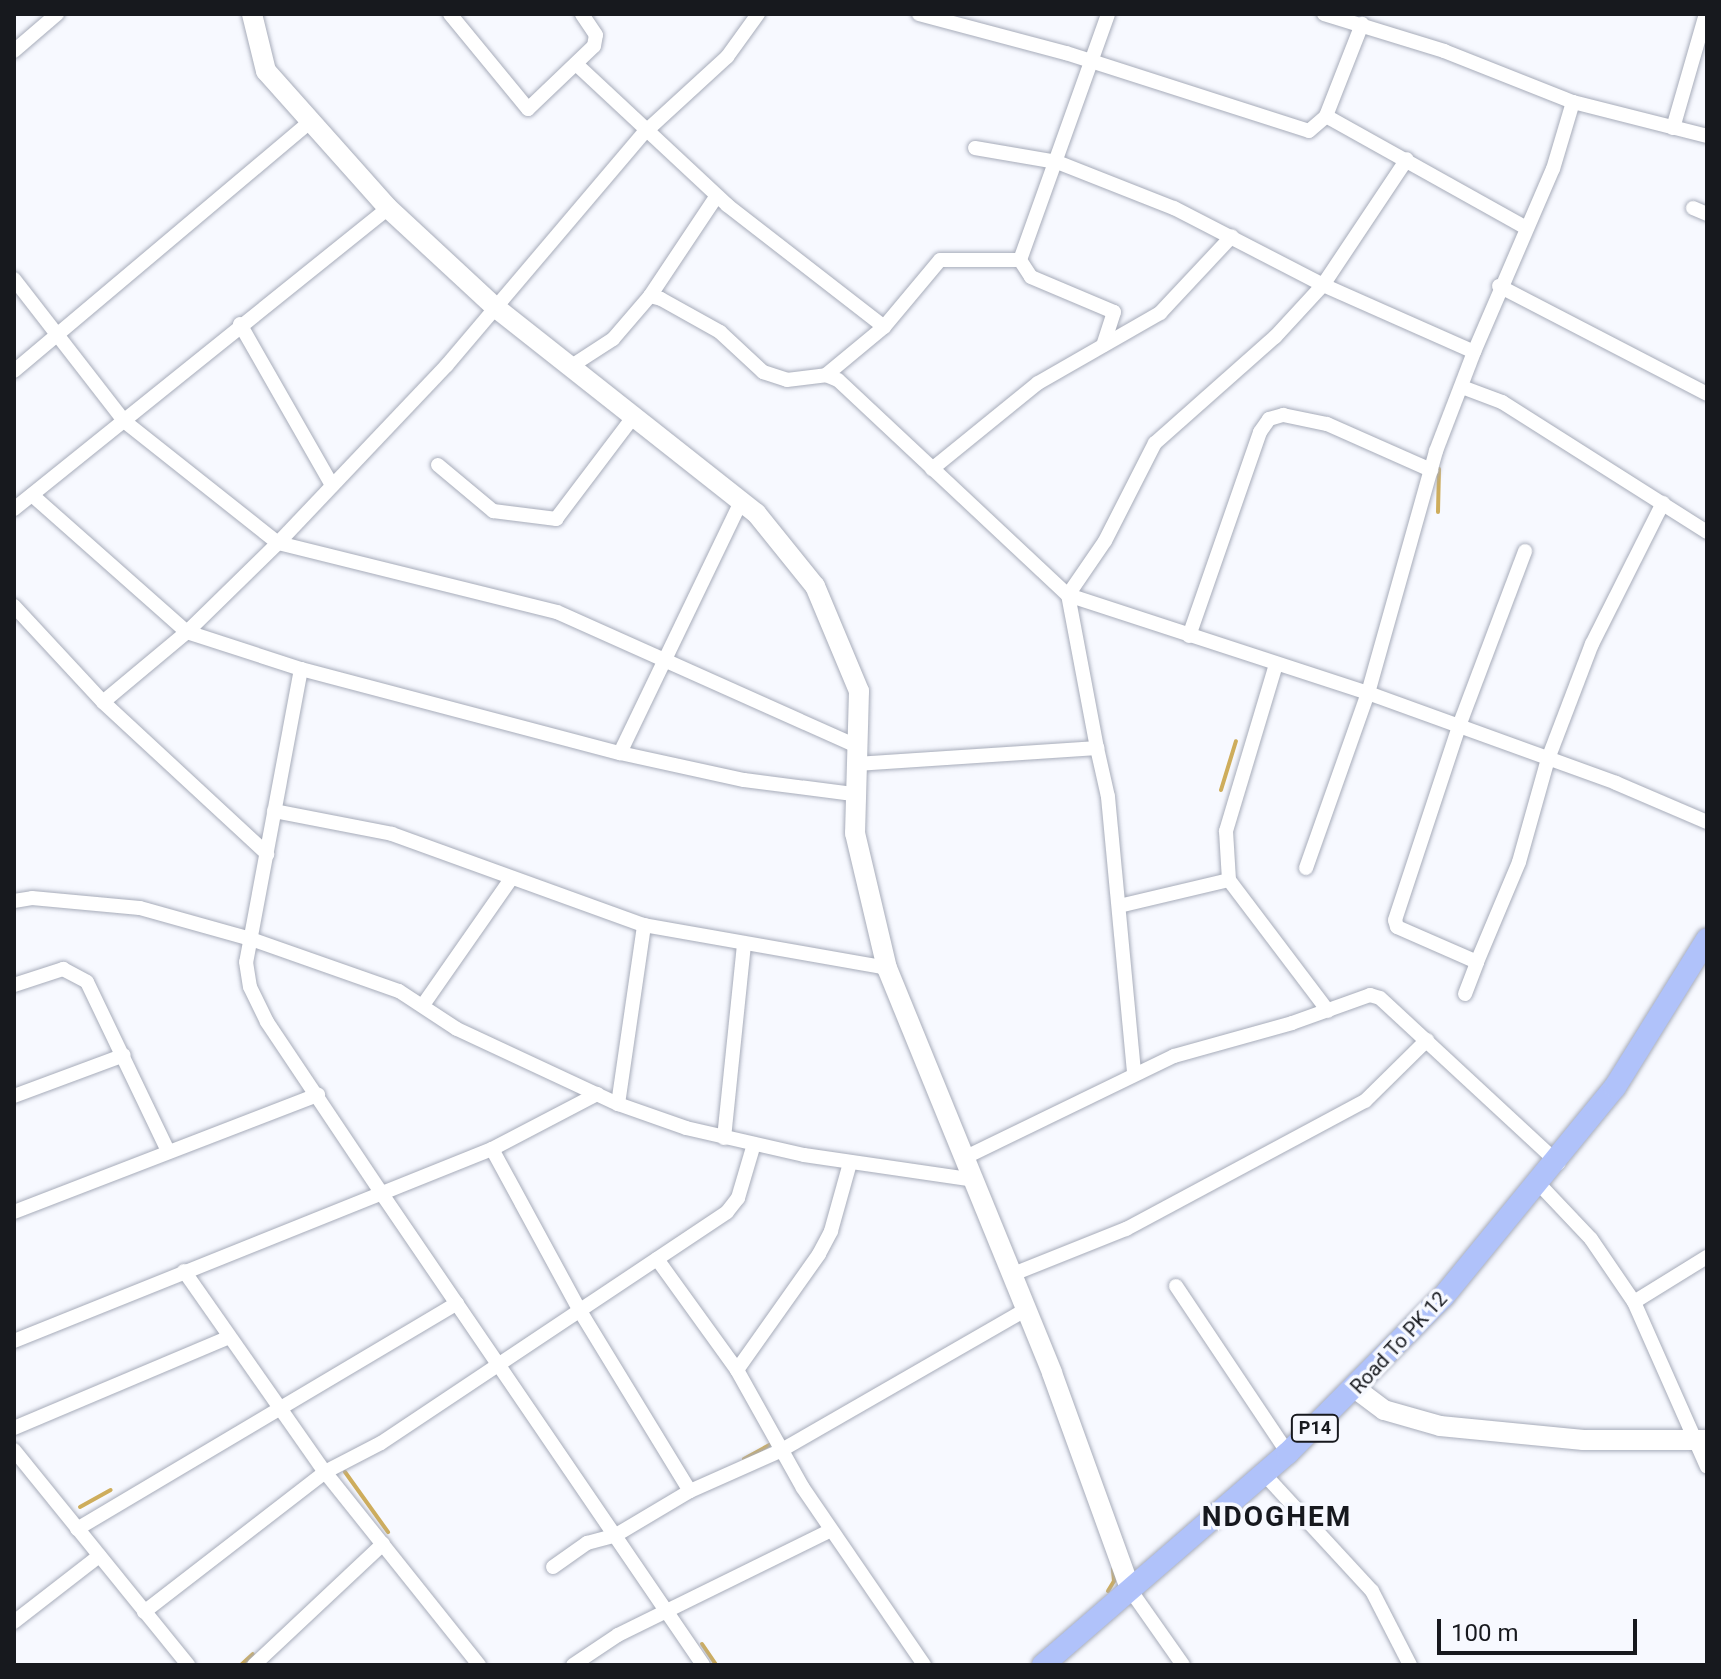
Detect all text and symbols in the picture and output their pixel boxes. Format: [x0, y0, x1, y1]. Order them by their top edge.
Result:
street label: Road To PK 12 [1346, 1287, 1452, 1399]
road number: P14 [1289, 1414, 1341, 1442]
district label: NDOGHEM [1202, 1500, 1352, 1534]
scale bar [1441, 1603, 1641, 1653]
text: 100 m [1451, 1619, 1518, 1647]

